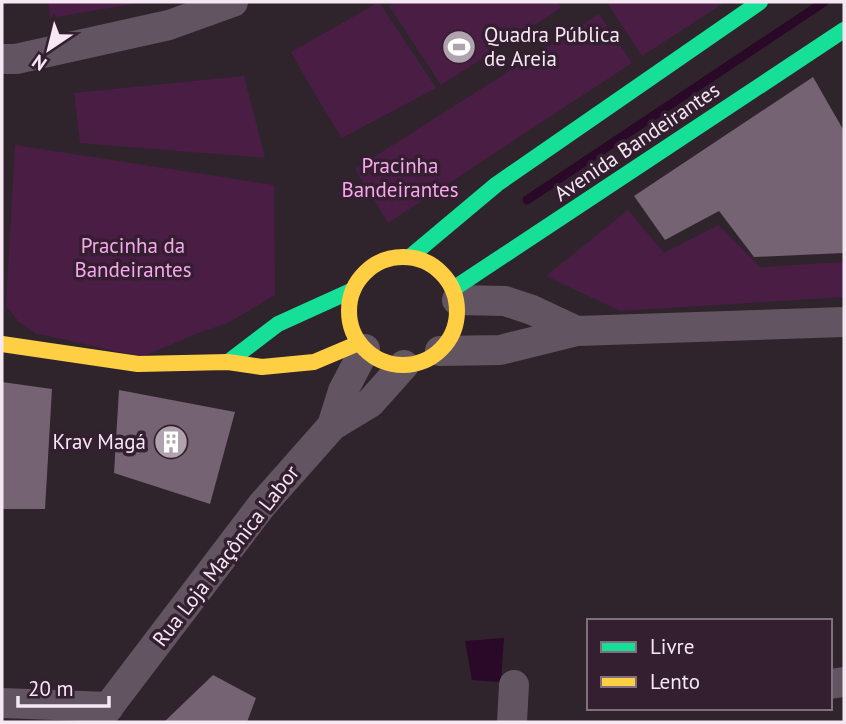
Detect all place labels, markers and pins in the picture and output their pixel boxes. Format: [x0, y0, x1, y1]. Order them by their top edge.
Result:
place label: Quadra Pública de Areia [484, 21, 620, 72]
sports icon: Quadra Pública de Areia [440, 28, 478, 66]
building icon: Krav Magá [152, 423, 190, 461]
place label: Krav Magá [53, 428, 146, 455]

